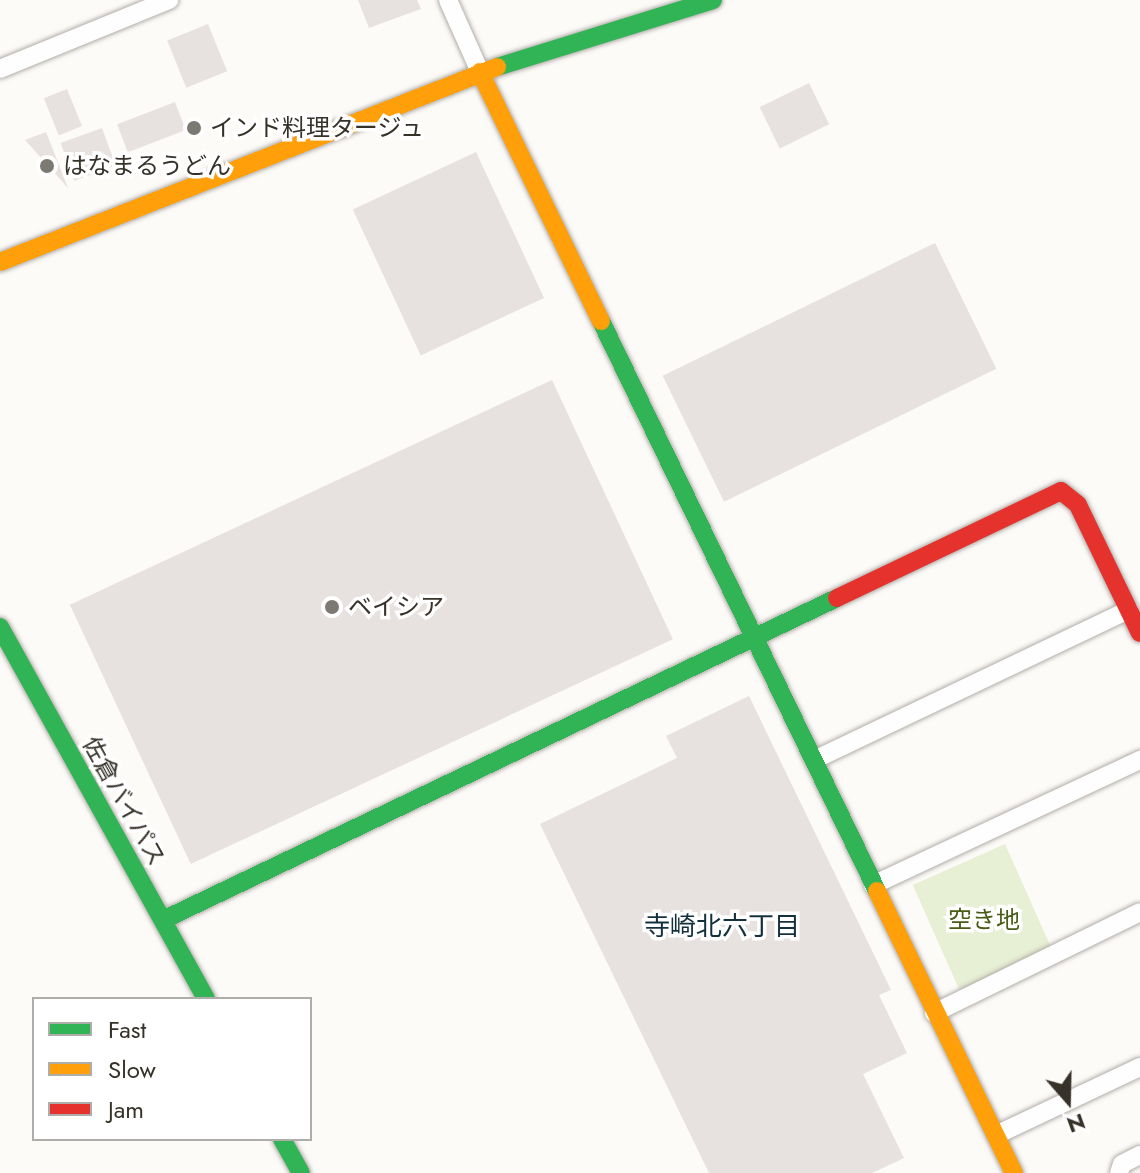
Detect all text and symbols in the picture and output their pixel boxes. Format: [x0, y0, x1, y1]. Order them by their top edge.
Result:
place label: インド料理タージュ [210, 114, 426, 142]
marker: インド料理タージュ [185, 119, 203, 137]
place label: はなまるうどん [63, 152, 231, 180]
marker: はなまるうどん [38, 157, 56, 175]
place label: ベイシア [348, 593, 444, 621]
marker: ベイシア [323, 598, 341, 616]
street label: 佐倉バイパス [76, 731, 172, 871]
park label: 空き地 [948, 906, 1020, 934]
district label: 寺崎北六丁目 [644, 911, 800, 943]
legend [32, 997, 312, 1141]
text: Fast [108, 1012, 146, 1047]
text: Slow [108, 1052, 156, 1087]
north arrow [1028, 1061, 1108, 1141]
text: Jam [108, 1092, 144, 1127]
text: N [1063, 1106, 1090, 1142]

